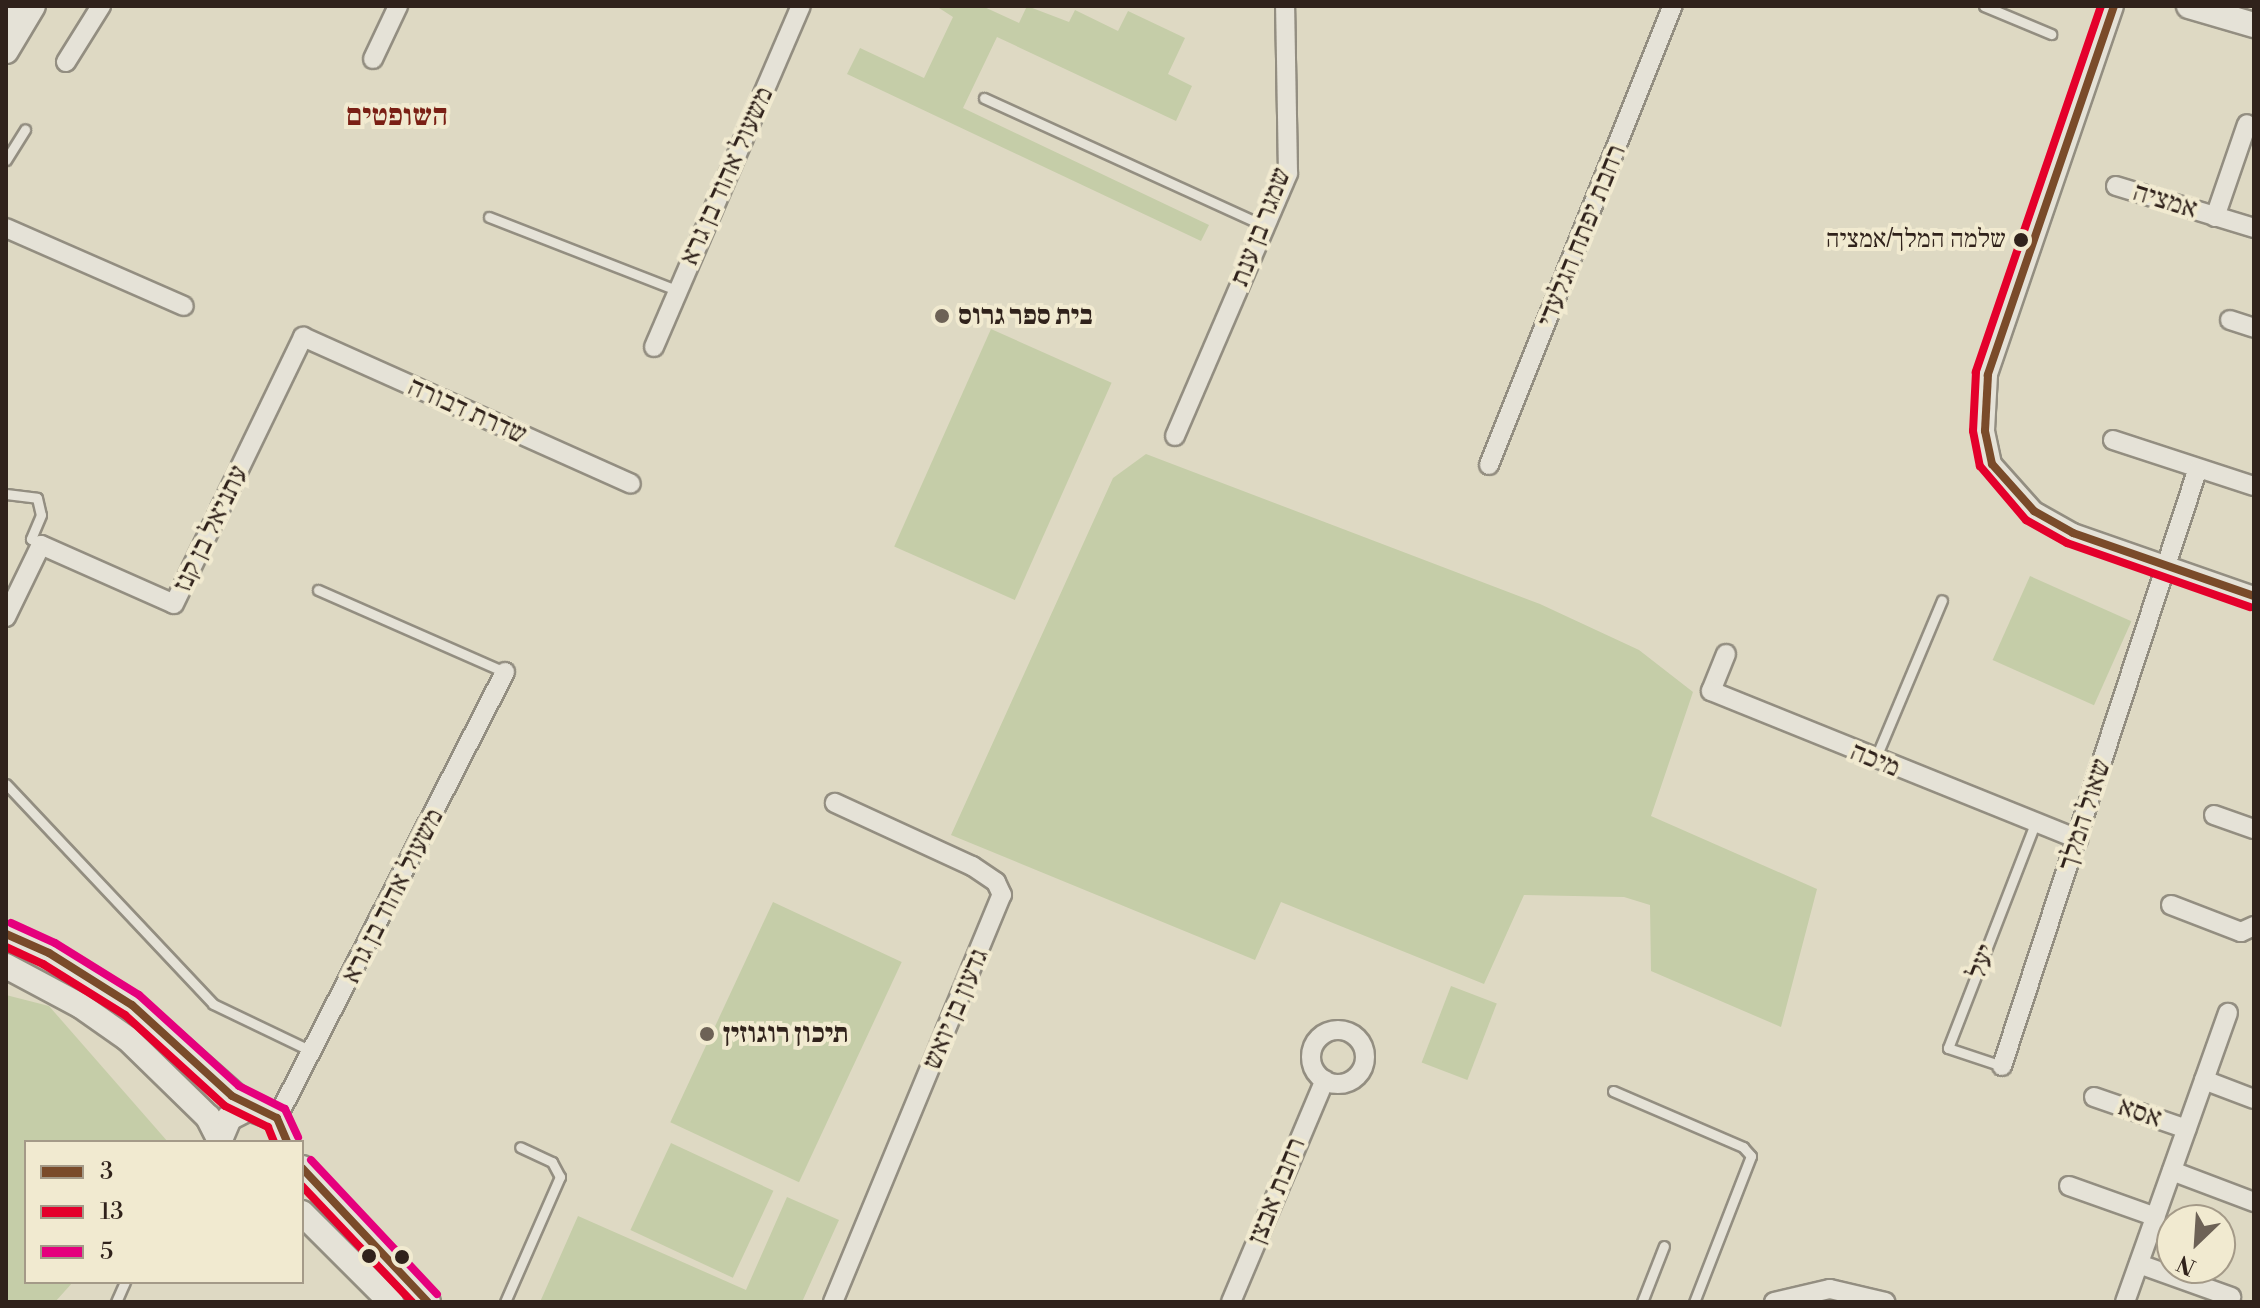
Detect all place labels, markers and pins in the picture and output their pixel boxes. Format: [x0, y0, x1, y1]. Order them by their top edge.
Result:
place label: שלמה המלך/אמציה [1826, 224, 2006, 256]
marker: שלמה המלך/אמציה [2013, 232, 2029, 248]
place label: בית ספר גרוס [958, 299, 1093, 333]
marker: בית ספר גרוס [933, 307, 951, 325]
place label: תיכון רוגוזין [723, 1017, 849, 1051]
marker: תיכון רוגוזין [698, 1025, 716, 1043]
unlabelled marker [361, 1248, 377, 1264]
unlabelled marker [394, 1249, 410, 1265]

